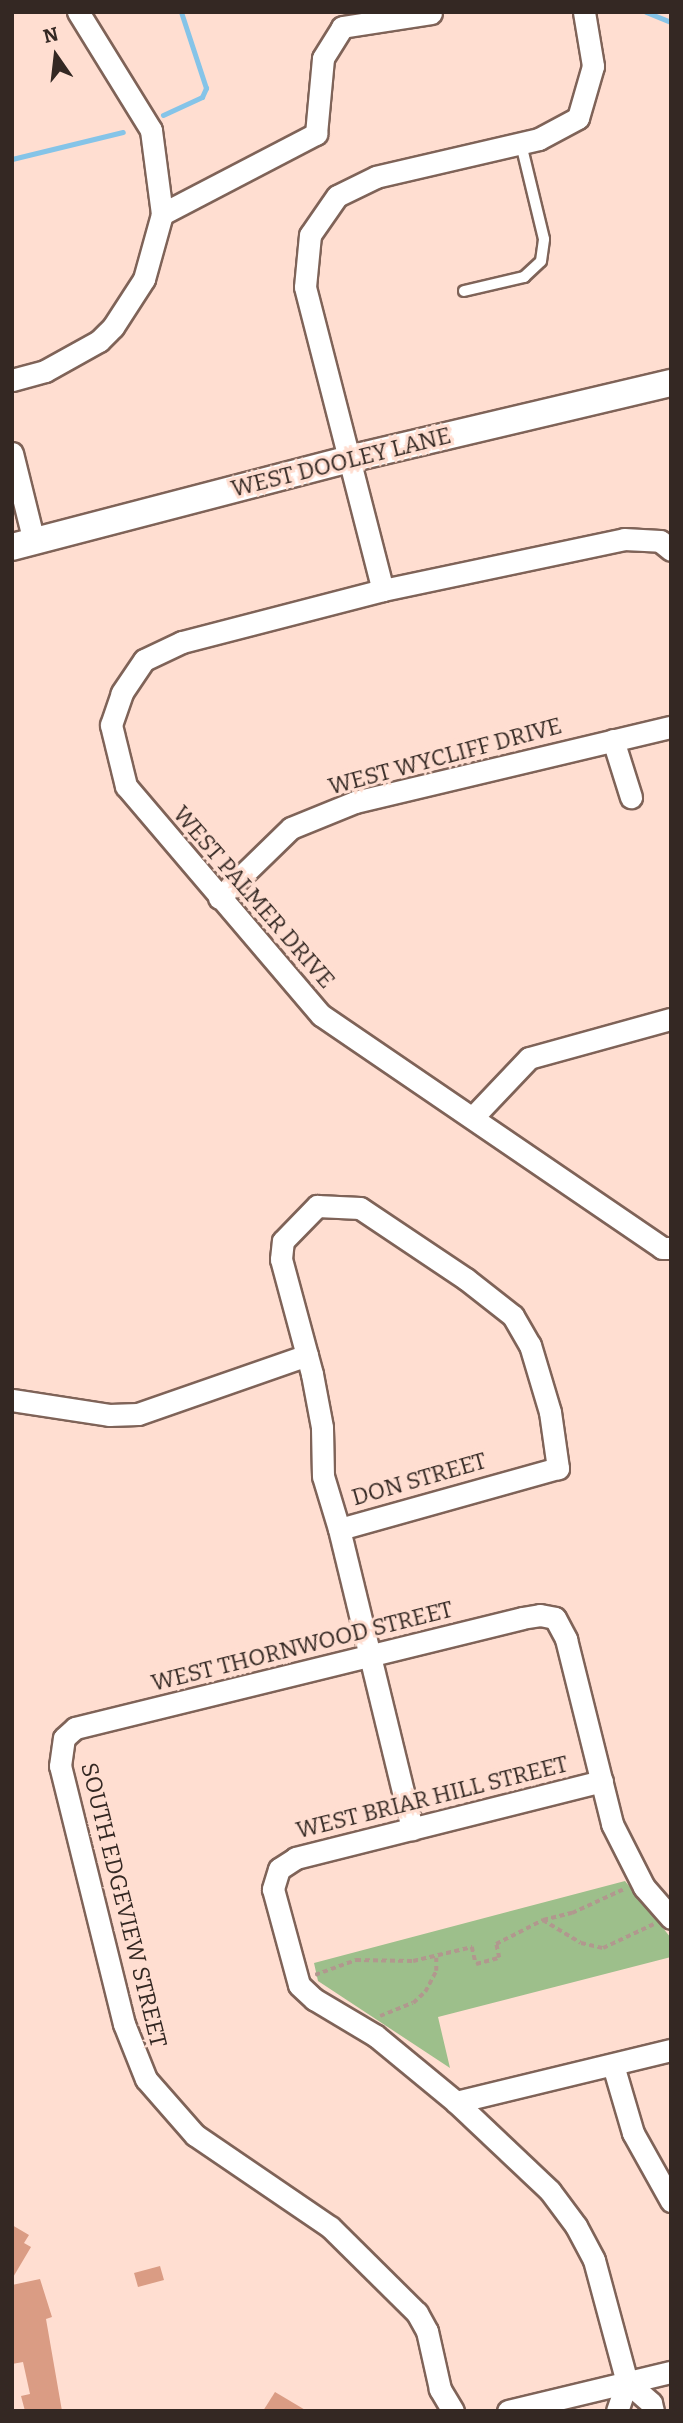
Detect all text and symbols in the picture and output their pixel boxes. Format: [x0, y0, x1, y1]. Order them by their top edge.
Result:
north arrow [21, 21, 91, 91]
text: N [41, 22, 61, 48]
street label: WEST DOOLEY LANE [228, 421, 454, 503]
street label: WEST WYCLIFF DRIVE [325, 712, 565, 800]
street label: WEST PALMER DRIVE [167, 800, 341, 994]
street label: DON STREET [349, 1447, 489, 1511]
street label: WEST THORNWOOD STREET [148, 1595, 456, 1697]
street label: WEST BRIAR HILL STREET [293, 1750, 571, 1844]
street label: SOUTH EDGEVIEW STREET [75, 1760, 173, 2050]

